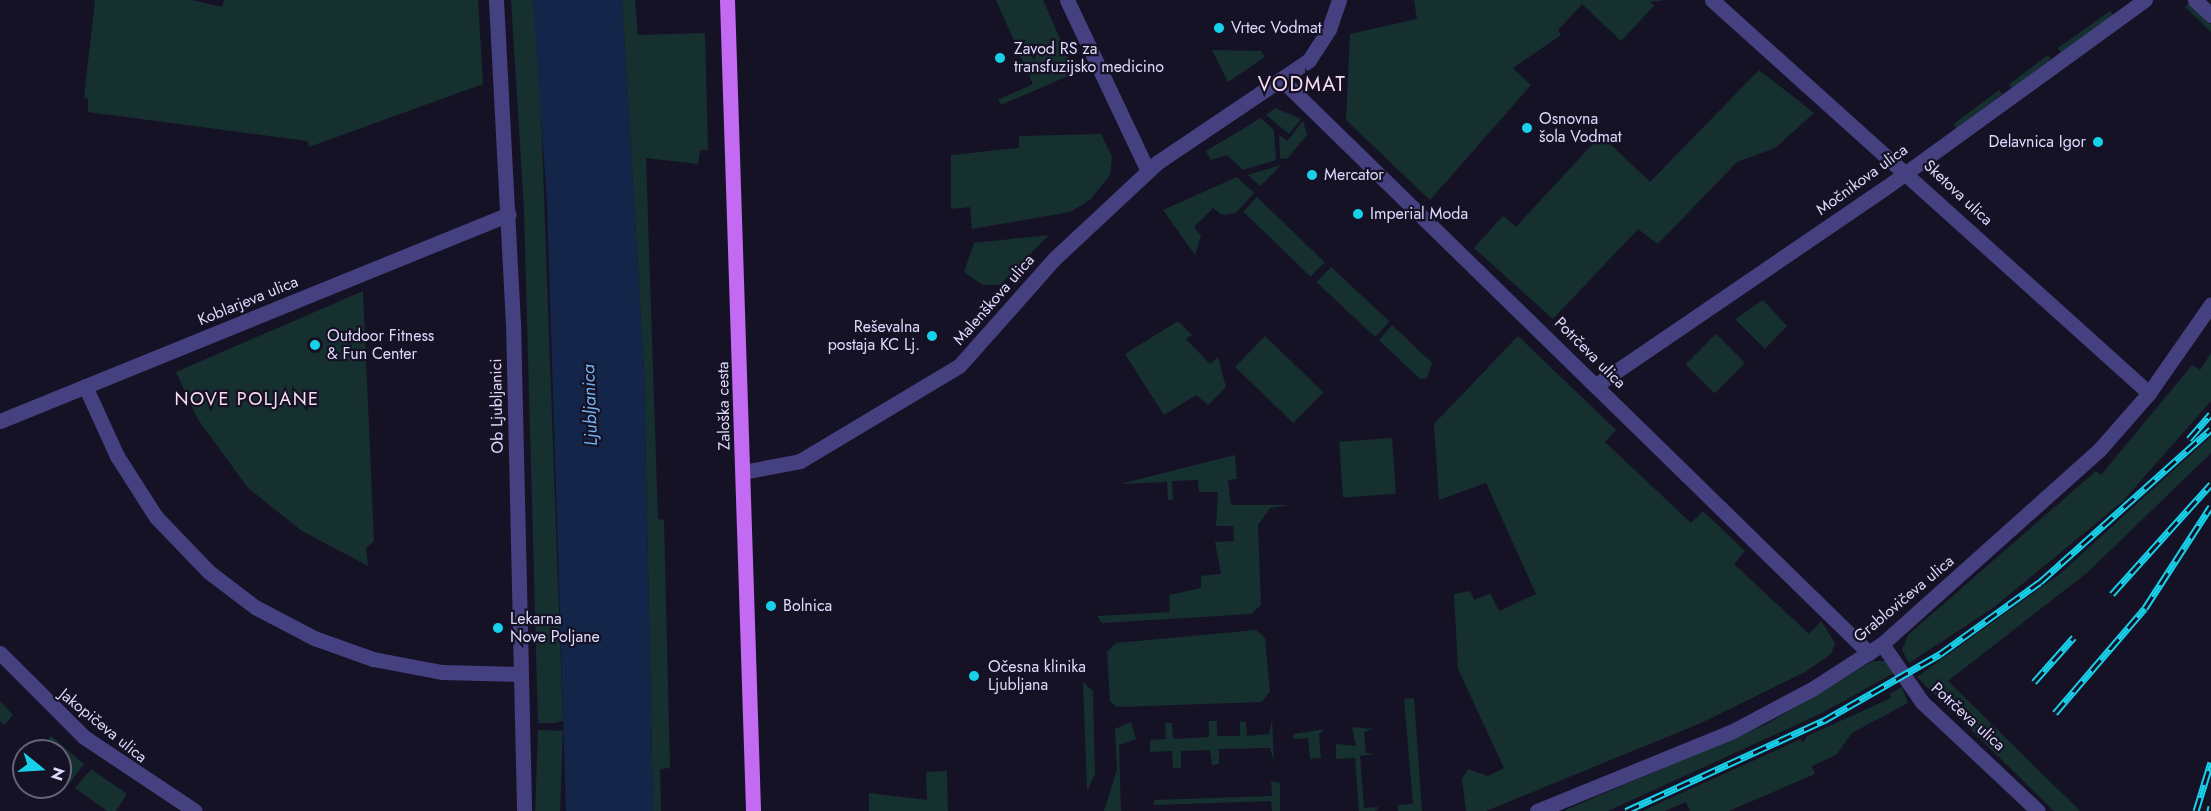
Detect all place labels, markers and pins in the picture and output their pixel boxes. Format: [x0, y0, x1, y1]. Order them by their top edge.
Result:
place label: Vrtec Vodmat [1231, 18, 1322, 38]
marker: Vrtec Vodmat [1212, 21, 1226, 35]
place label: Zavod RS za transfuzijsko medicino [1014, 39, 1164, 77]
marker: Zavod RS za transfuzijsko medicino [991, 49, 1009, 67]
place label: Osnovna šola Vodmat [1539, 109, 1622, 147]
marker: Osnovna šola Vodmat [1520, 121, 1534, 135]
place label: Delavnica Igor [1989, 132, 2086, 152]
marker: Delavnica Igor [2091, 135, 2105, 149]
place label: Mercator [1324, 165, 1384, 185]
marker: Mercator [1305, 168, 1319, 182]
place label: Imperial Moda [1370, 204, 1468, 224]
marker: Imperial Moda [1351, 207, 1365, 221]
place label: Reševalna postaja KC Lj. [828, 317, 920, 355]
place label: Outdoor Fitness & Fun Center [327, 326, 434, 364]
marker: Reševalna postaja KC Lj. [925, 329, 939, 343]
marker: Outdoor Fitness & Fun Center [308, 338, 322, 352]
place label: Bolnica [783, 596, 832, 616]
marker: Bolnica [764, 599, 778, 613]
place label: Lekarna Nove Poljane [510, 609, 600, 647]
marker: Lekarna Nove Poljane [491, 621, 505, 635]
place label: Očesna klinika Ljubljana [988, 657, 1086, 695]
marker: Očesna klinika Ljubljana [965, 667, 983, 685]

